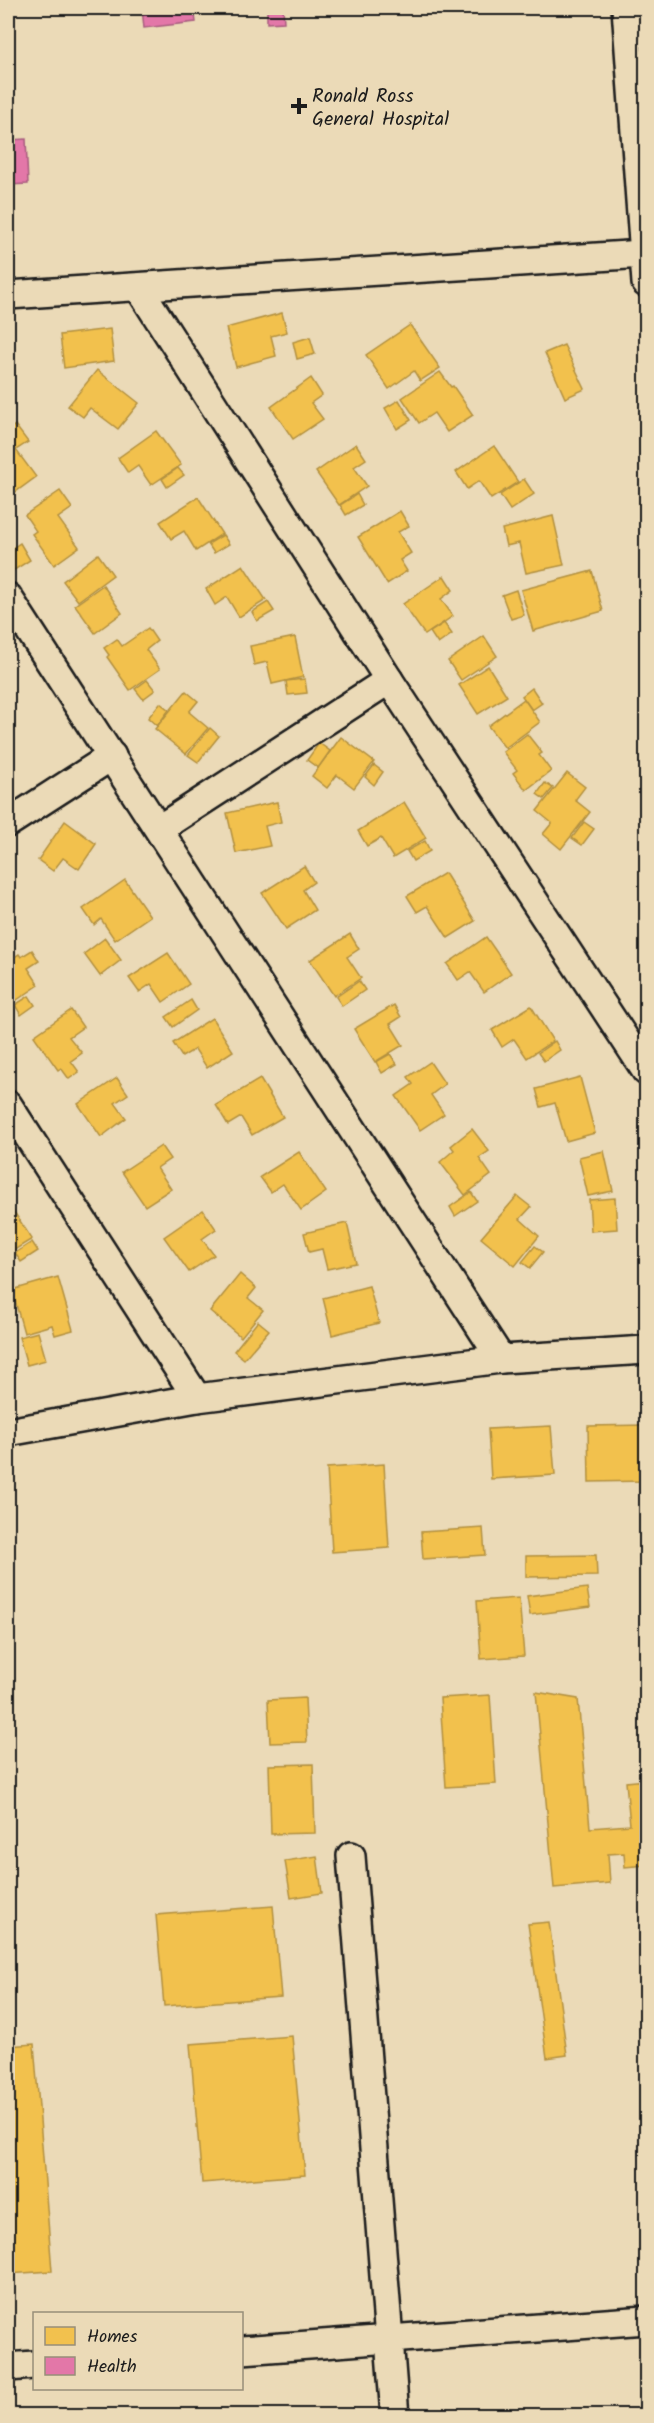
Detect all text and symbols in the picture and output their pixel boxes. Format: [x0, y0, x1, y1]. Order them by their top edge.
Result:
place label: Ronald Ross General Hospital [312, 81, 449, 136]
marker: Ronald Ross General Hospital [290, 97, 308, 115]
legend [33, 2312, 243, 2390]
text: Homes [87, 2323, 138, 2352]
text: Health [87, 2353, 137, 2382]

